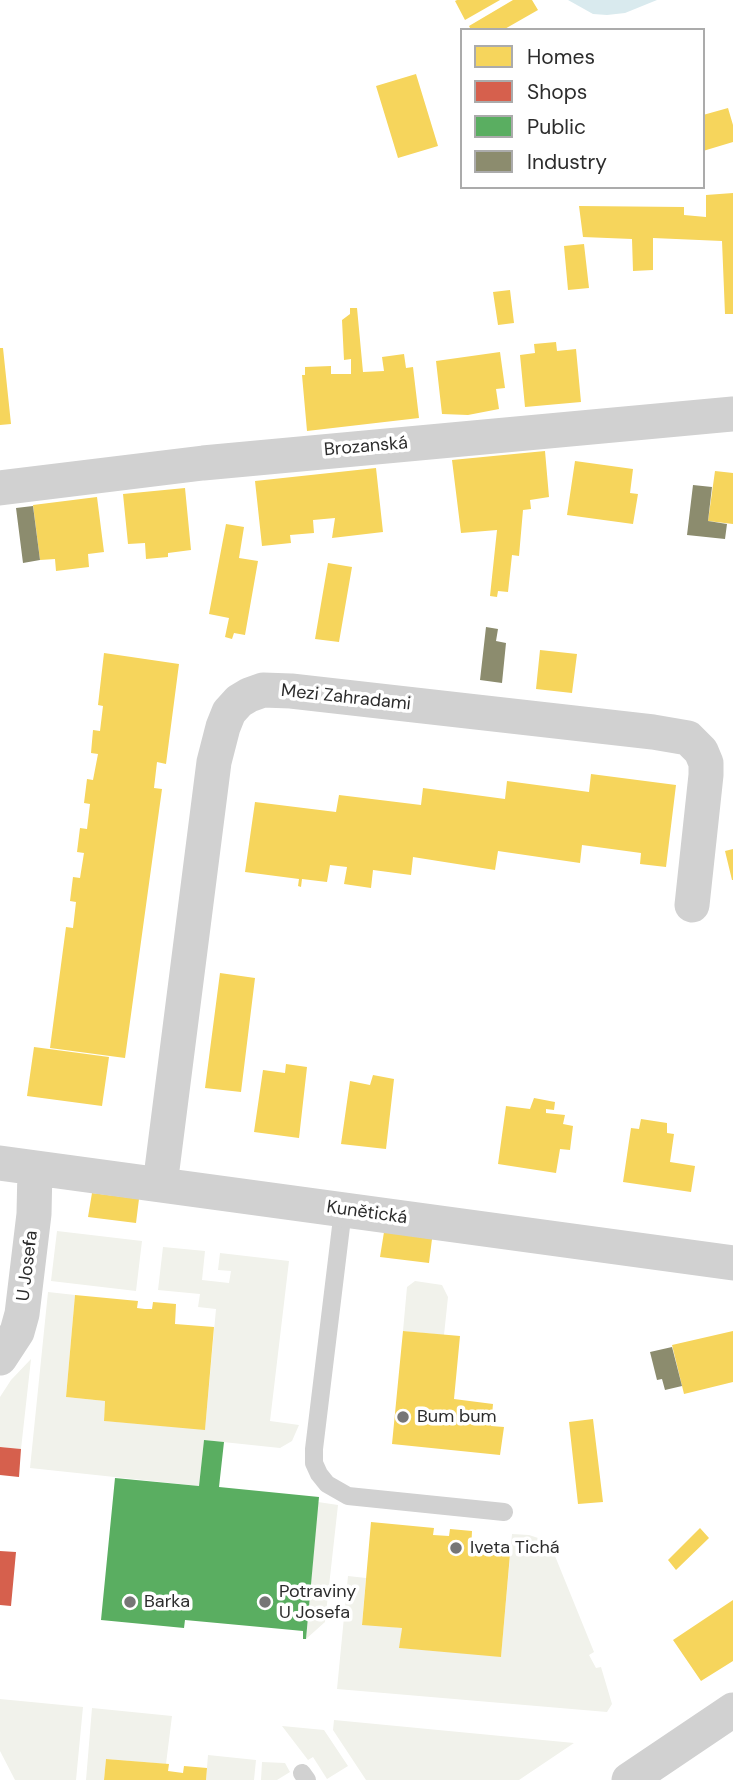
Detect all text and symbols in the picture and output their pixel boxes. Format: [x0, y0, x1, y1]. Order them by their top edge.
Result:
legend [460, 28, 705, 189]
text: Homes [527, 43, 595, 71]
text: Shops [527, 78, 587, 106]
text: Public [527, 113, 586, 141]
text: Industry [527, 148, 607, 176]
street label: Brozanská [323, 433, 409, 461]
street label: Mezi Zahradami [280, 680, 412, 716]
street label: Kunětická [325, 1197, 409, 1229]
street label: U Josefa [13, 1229, 43, 1303]
place label: Bum bum [417, 1406, 497, 1428]
marker: Bum bum [395, 1409, 411, 1425]
place label: Iveta Tichá [470, 1537, 560, 1559]
marker: Iveta Tichá [448, 1540, 464, 1556]
place label: Potraviny U Josefa [279, 1581, 356, 1624]
place label: Barka [144, 1591, 190, 1613]
marker: Barka [122, 1594, 138, 1610]
marker: Potraviny U Josefa [257, 1594, 273, 1610]

